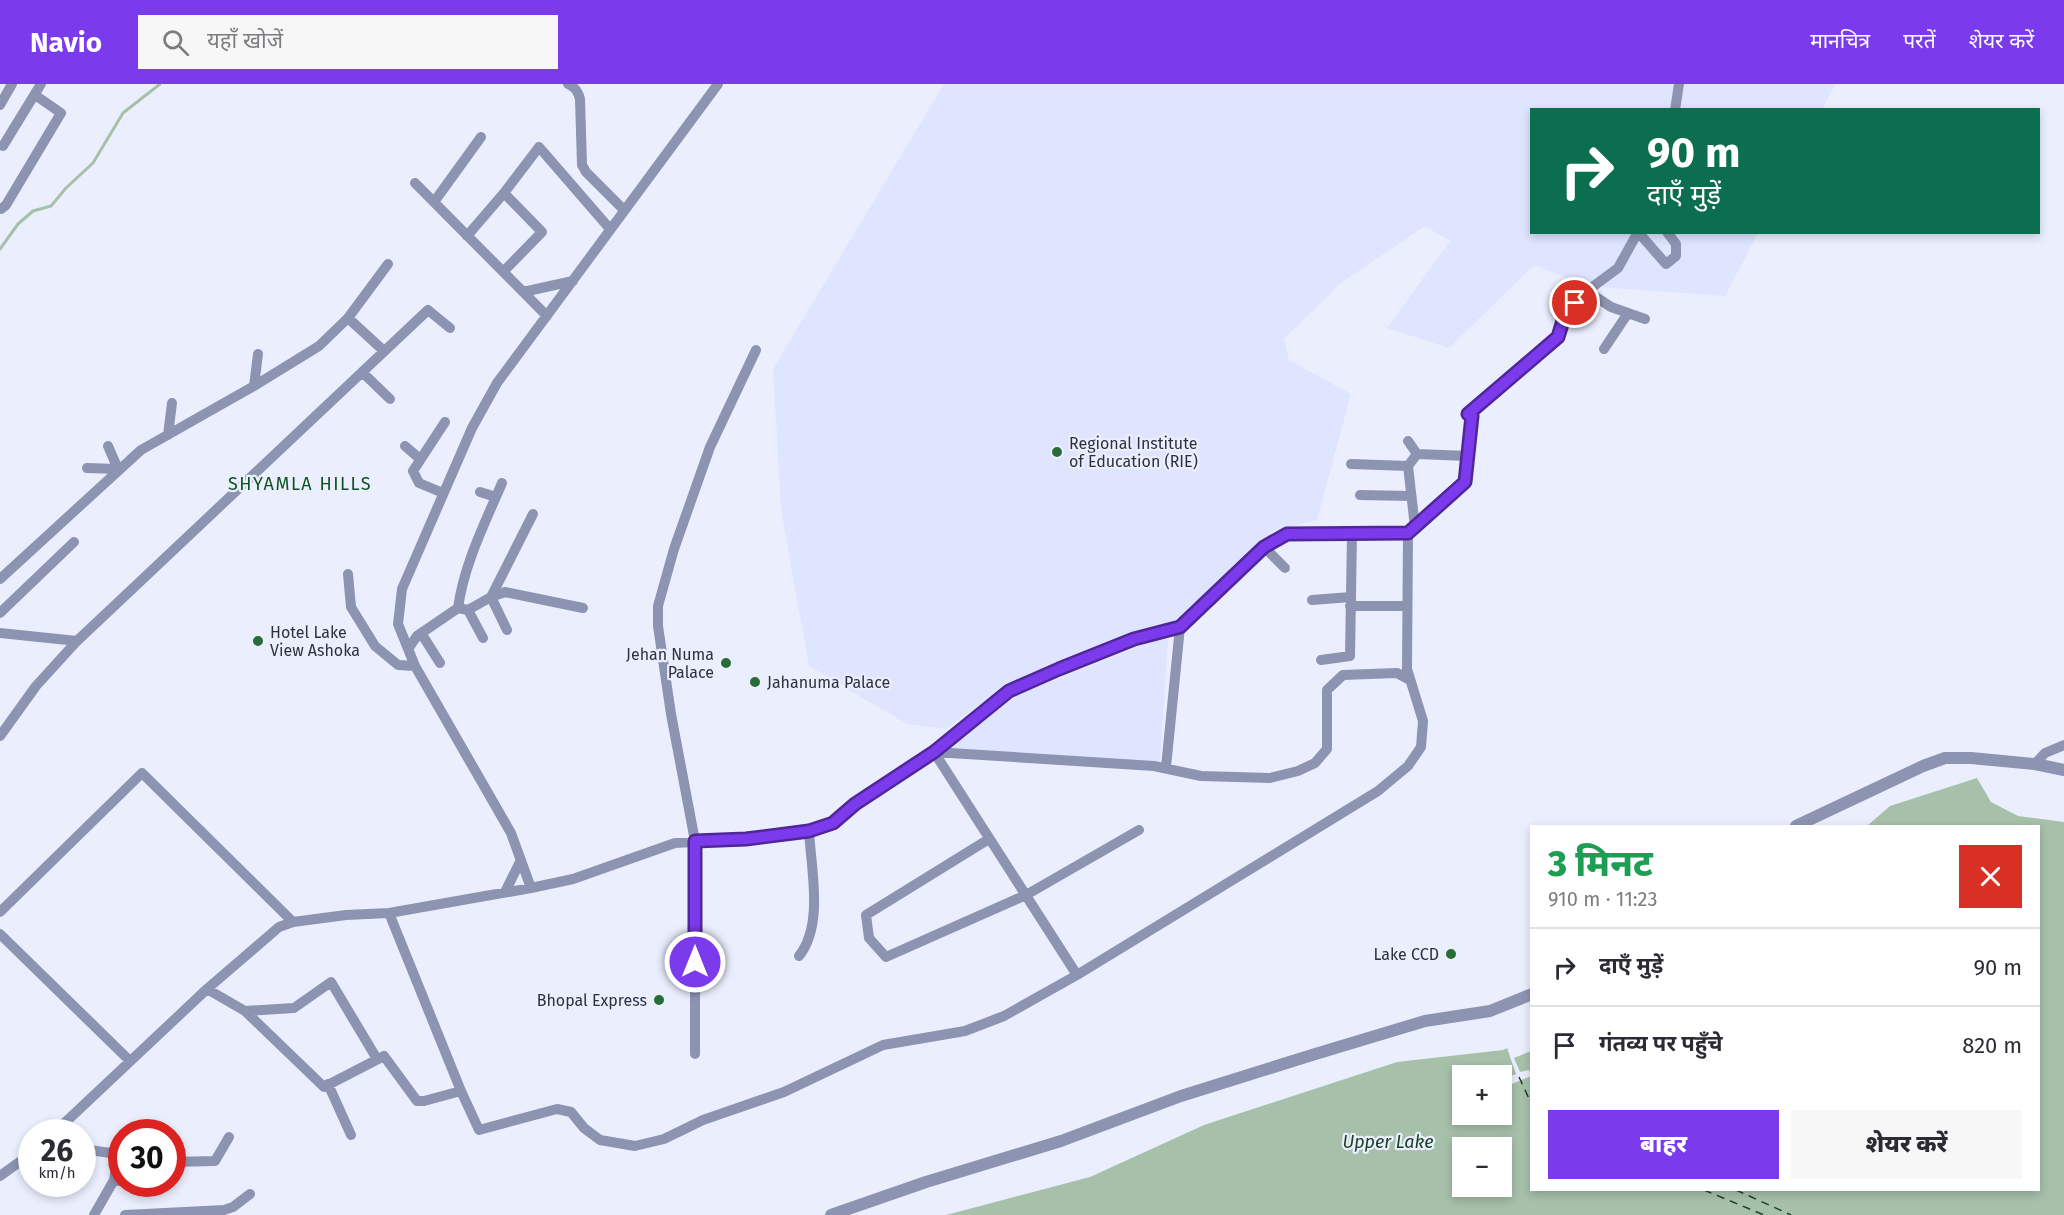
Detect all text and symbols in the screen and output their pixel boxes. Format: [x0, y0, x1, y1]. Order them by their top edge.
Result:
search box [138, 15, 558, 69]
text: Navio [30, 26, 102, 59]
icon: search [159, 26, 192, 59]
text: यहाँ खोजें [207, 27, 283, 54]
text: मानचित्र [1810, 28, 1870, 54]
text: परतें [1903, 28, 1936, 54]
text: शेयर करें [1969, 28, 2034, 54]
text: 90 m [1647, 128, 1741, 178]
icon: right [1548, 132, 1626, 210]
text: दाएँ मुड़ें [1647, 179, 1721, 211]
pin [1549, 277, 1600, 328]
icon: arrive [1558, 286, 1591, 319]
place label: Regional Institute of Education (RIE) [1069, 434, 1198, 471]
marker: Regional Institute of Education (RIE) [1050, 445, 1064, 459]
district label: SHYAMLA HILLS [228, 473, 372, 495]
place label: Hotel Lake View Ashoka [270, 623, 360, 660]
marker: Hotel Lake View Ashoka [251, 634, 265, 648]
place label: Jehan Numa Palace [626, 645, 714, 682]
marker: Jehan Numa Palace [719, 656, 733, 670]
place label: Jahanuma Palace [767, 673, 890, 692]
marker: Jahanuma Palace [748, 675, 762, 689]
text: 3 मिनट [1548, 842, 1653, 886]
button: close [1959, 845, 2022, 908]
text: 910 m · 11:23 [1548, 887, 1657, 911]
position arrow [663, 930, 727, 994]
place label: Lake CCD [1374, 945, 1439, 964]
marker: Lake CCD [1444, 947, 1458, 961]
icon: right [1548, 951, 1581, 984]
text: दाएँ मुड़ें [1599, 952, 1663, 979]
text: 90 m [1973, 954, 2022, 981]
place label: Bhopal Express [537, 991, 647, 1010]
marker: Bhopal Express [652, 993, 666, 1007]
icon: arrive [1548, 1029, 1581, 1062]
text: गंतव्य पर पहुँचे [1599, 1030, 1723, 1057]
text: 820 m [1962, 1032, 2022, 1059]
map controls [1452, 1065, 1512, 1197]
button: + [1452, 1065, 1512, 1125]
button: बाहर [1548, 1110, 1779, 1179]
button: शेयर करें [1791, 1110, 2022, 1179]
speed limit sign: 30 [108, 1119, 186, 1197]
water label: Upper Lake [1342, 1131, 1434, 1153]
text: 26 [41, 1133, 73, 1169]
button: − [1452, 1137, 1512, 1197]
text: km/h [38, 1164, 76, 1182]

